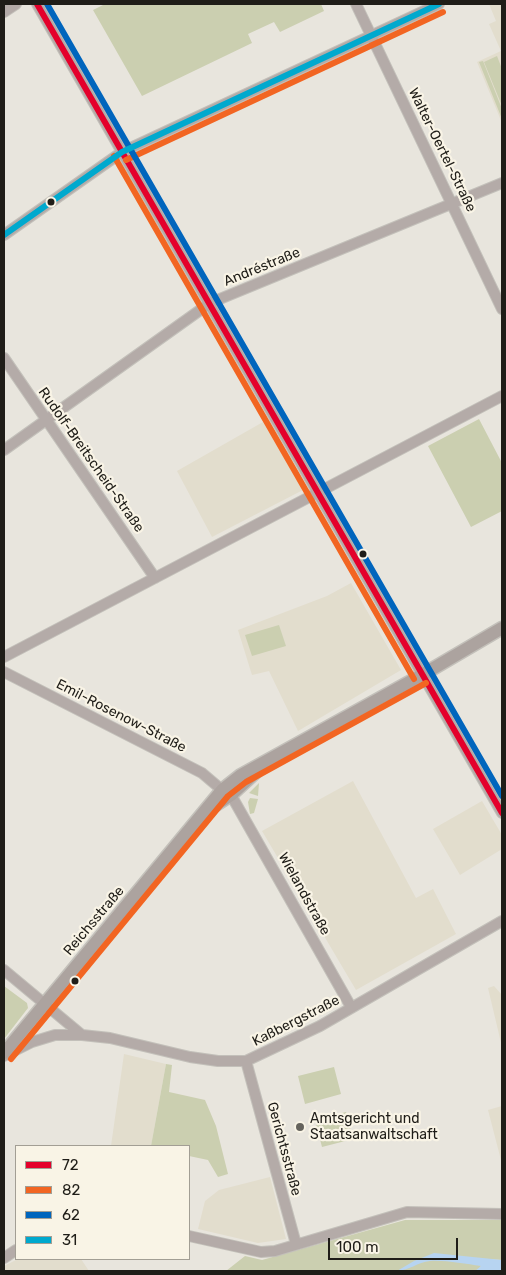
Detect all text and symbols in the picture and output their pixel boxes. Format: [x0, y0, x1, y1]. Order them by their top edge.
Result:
street label: Walter-Oertel-Straße [405, 85, 479, 215]
unlabelled marker [46, 197, 56, 207]
street label: Andréstraße [221, 244, 303, 290]
street label: Rudolf-Breitscheid-Straße [35, 384, 147, 536]
unlabelled marker [358, 549, 368, 559]
street label: Emil-Rosenow-Straße [53, 676, 189, 756]
street label: Wielandstraße [274, 850, 334, 938]
street label: Reichsstraße [60, 883, 128, 959]
unlabelled marker [70, 976, 80, 986]
street label: Kaßbergstraße [250, 992, 342, 1050]
street label: Gerichtsstraße [263, 1100, 305, 1198]
place label: Amtsgericht und Staatsanwaltschaft [310, 1111, 438, 1144]
marker: Amtsgericht und Staatsanwaltschaft [294, 1121, 306, 1133]
legend [15, 1145, 190, 1260]
text: 72 [62, 1156, 79, 1174]
text: 82 [62, 1181, 80, 1199]
text: 62 [62, 1206, 80, 1224]
scale bar [331, 1228, 461, 1260]
text: 31 [62, 1231, 77, 1249]
text: 100 m [336, 1238, 378, 1256]

